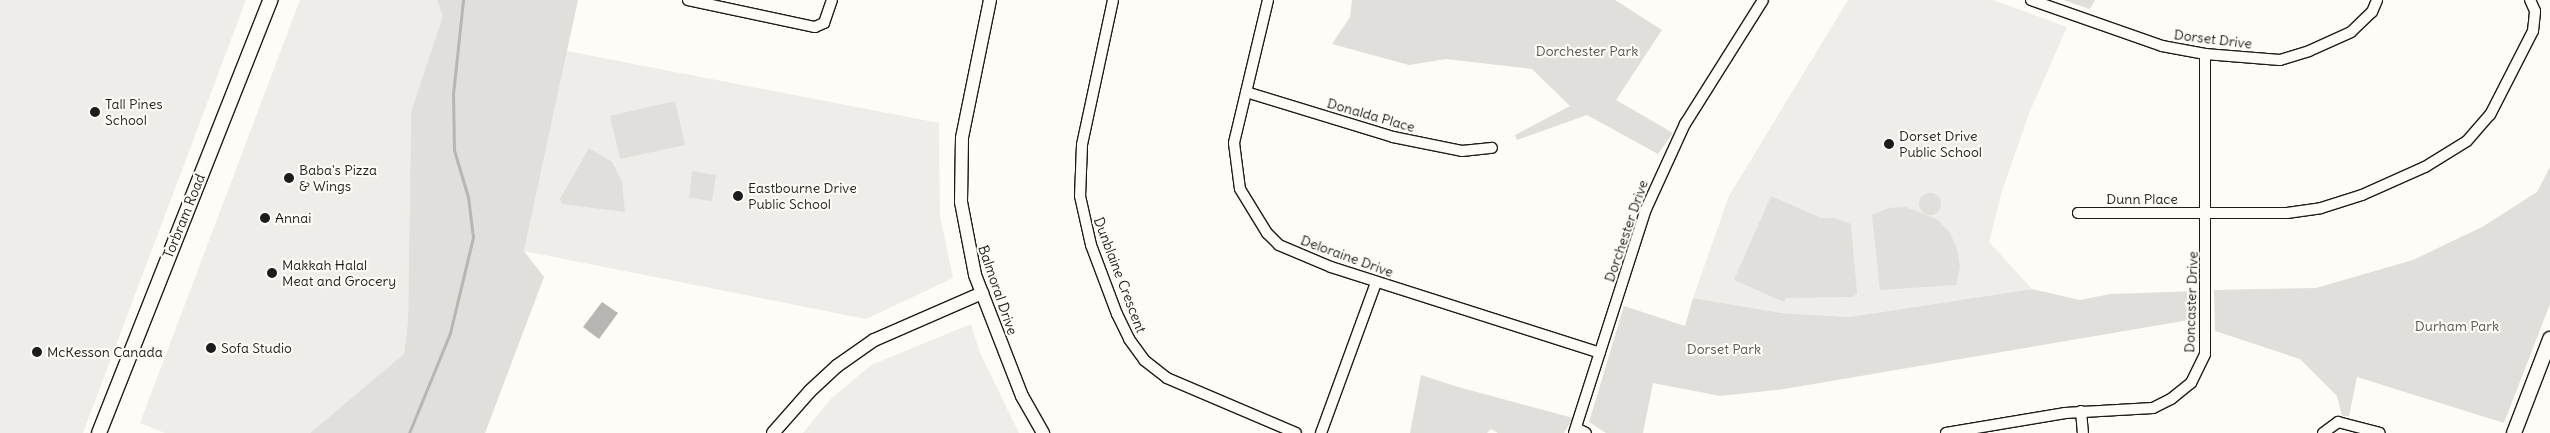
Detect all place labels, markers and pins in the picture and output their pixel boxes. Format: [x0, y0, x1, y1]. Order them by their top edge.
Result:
place label: Tall Pines School [105, 96, 163, 128]
marker: Tall Pines School [89, 106, 101, 118]
place label: Dorset Drive Public School [1899, 128, 1982, 160]
marker: Dorset Drive Public School [1883, 138, 1895, 150]
place label: Baba's Pizza & Wings [299, 162, 377, 194]
marker: Baba's Pizza & Wings [283, 172, 295, 184]
place label: Eastbourne Drive Public School [748, 180, 857, 212]
marker: Eastbourne Drive Public School [732, 190, 744, 202]
place label: Annai [275, 210, 311, 226]
marker: Annai [259, 212, 271, 224]
place label: Makkah Halal Meat and Grocery [282, 257, 396, 290]
marker: Makkah Halal Meat and Grocery [266, 267, 278, 279]
place label: Sofa Studio [221, 340, 292, 356]
marker: Sofa Studio [205, 342, 217, 354]
place label: McKesson Canada [47, 344, 163, 360]
marker: McKesson Canada [31, 346, 43, 358]

